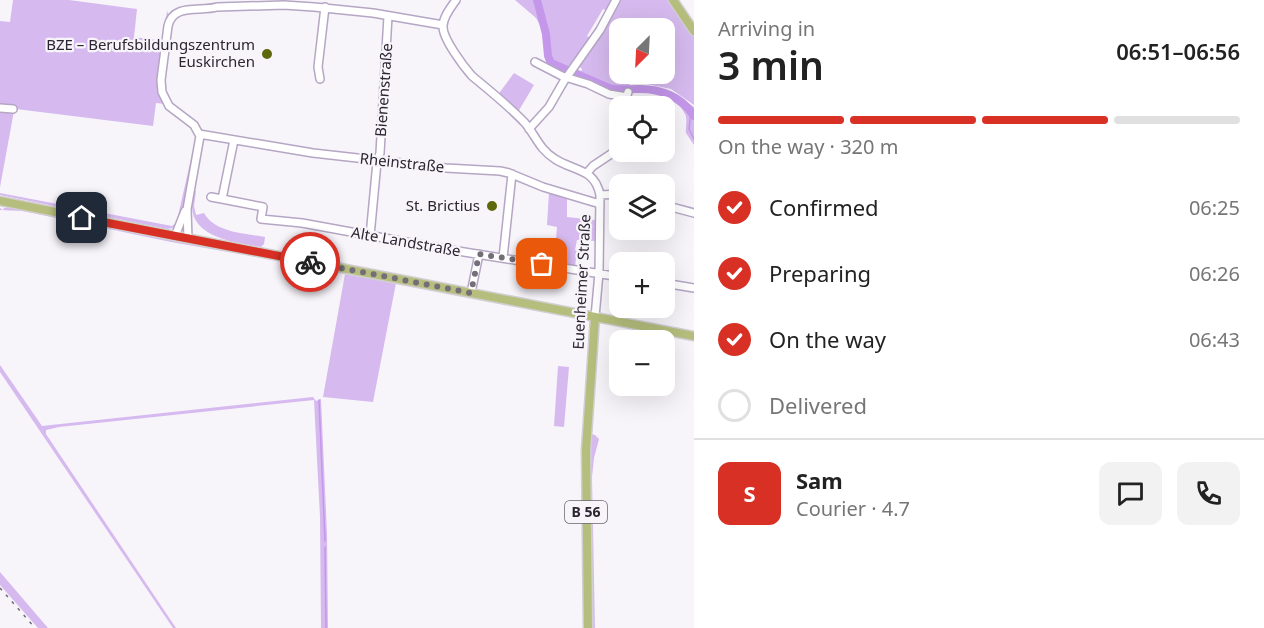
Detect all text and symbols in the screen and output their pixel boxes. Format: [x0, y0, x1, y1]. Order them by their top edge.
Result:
text: Arriving in [718, 15, 815, 42]
north arrow [609, 18, 675, 84]
map controls [609, 18, 675, 396]
place label: BZE – Berufsbildungszentrum Euskirchen [46, 34, 255, 71]
text: 06:51–06:56 [1116, 36, 1240, 66]
text: 3 min [718, 38, 824, 91]
street label: Bienenstraße [370, 42, 396, 137]
marker: BZE – Berufsbildungszentrum Euskirchen [260, 47, 274, 61]
button: locate [609, 96, 675, 162]
text: On the way · 320 m [718, 133, 898, 160]
street label: Rheinstraße [359, 148, 445, 176]
button: layers [609, 174, 675, 240]
icon: check [718, 191, 751, 224]
pin [56, 192, 107, 243]
text: Confirmed [769, 192, 879, 222]
text: 06:25 [1189, 194, 1240, 221]
place label: St. Brictius [406, 195, 480, 215]
marker: St. Brictius [485, 199, 499, 213]
icon: home [65, 201, 98, 234]
street label: Euenheimer Straße [567, 214, 595, 350]
street label: Alte Landstraße [350, 222, 462, 260]
courier [280, 232, 340, 292]
pin [516, 238, 567, 289]
icon: bike [294, 246, 327, 279]
icon: bag [525, 247, 558, 280]
button: + [609, 252, 675, 318]
icon: check [718, 257, 751, 290]
text: Preparing [769, 258, 871, 288]
text: 06:26 [1189, 260, 1240, 287]
icon: check [718, 323, 751, 356]
text: On the way [769, 324, 886, 354]
text: 06:43 [1189, 326, 1240, 353]
button: − [609, 330, 675, 396]
text: Delivered [769, 390, 867, 420]
button: chat [1099, 462, 1162, 525]
button: phone [1177, 462, 1240, 525]
text: Sam [796, 465, 843, 495]
text: S [743, 478, 756, 508]
text: Courier · 4.7 [796, 495, 910, 522]
road number: B 56 [565, 501, 607, 523]

